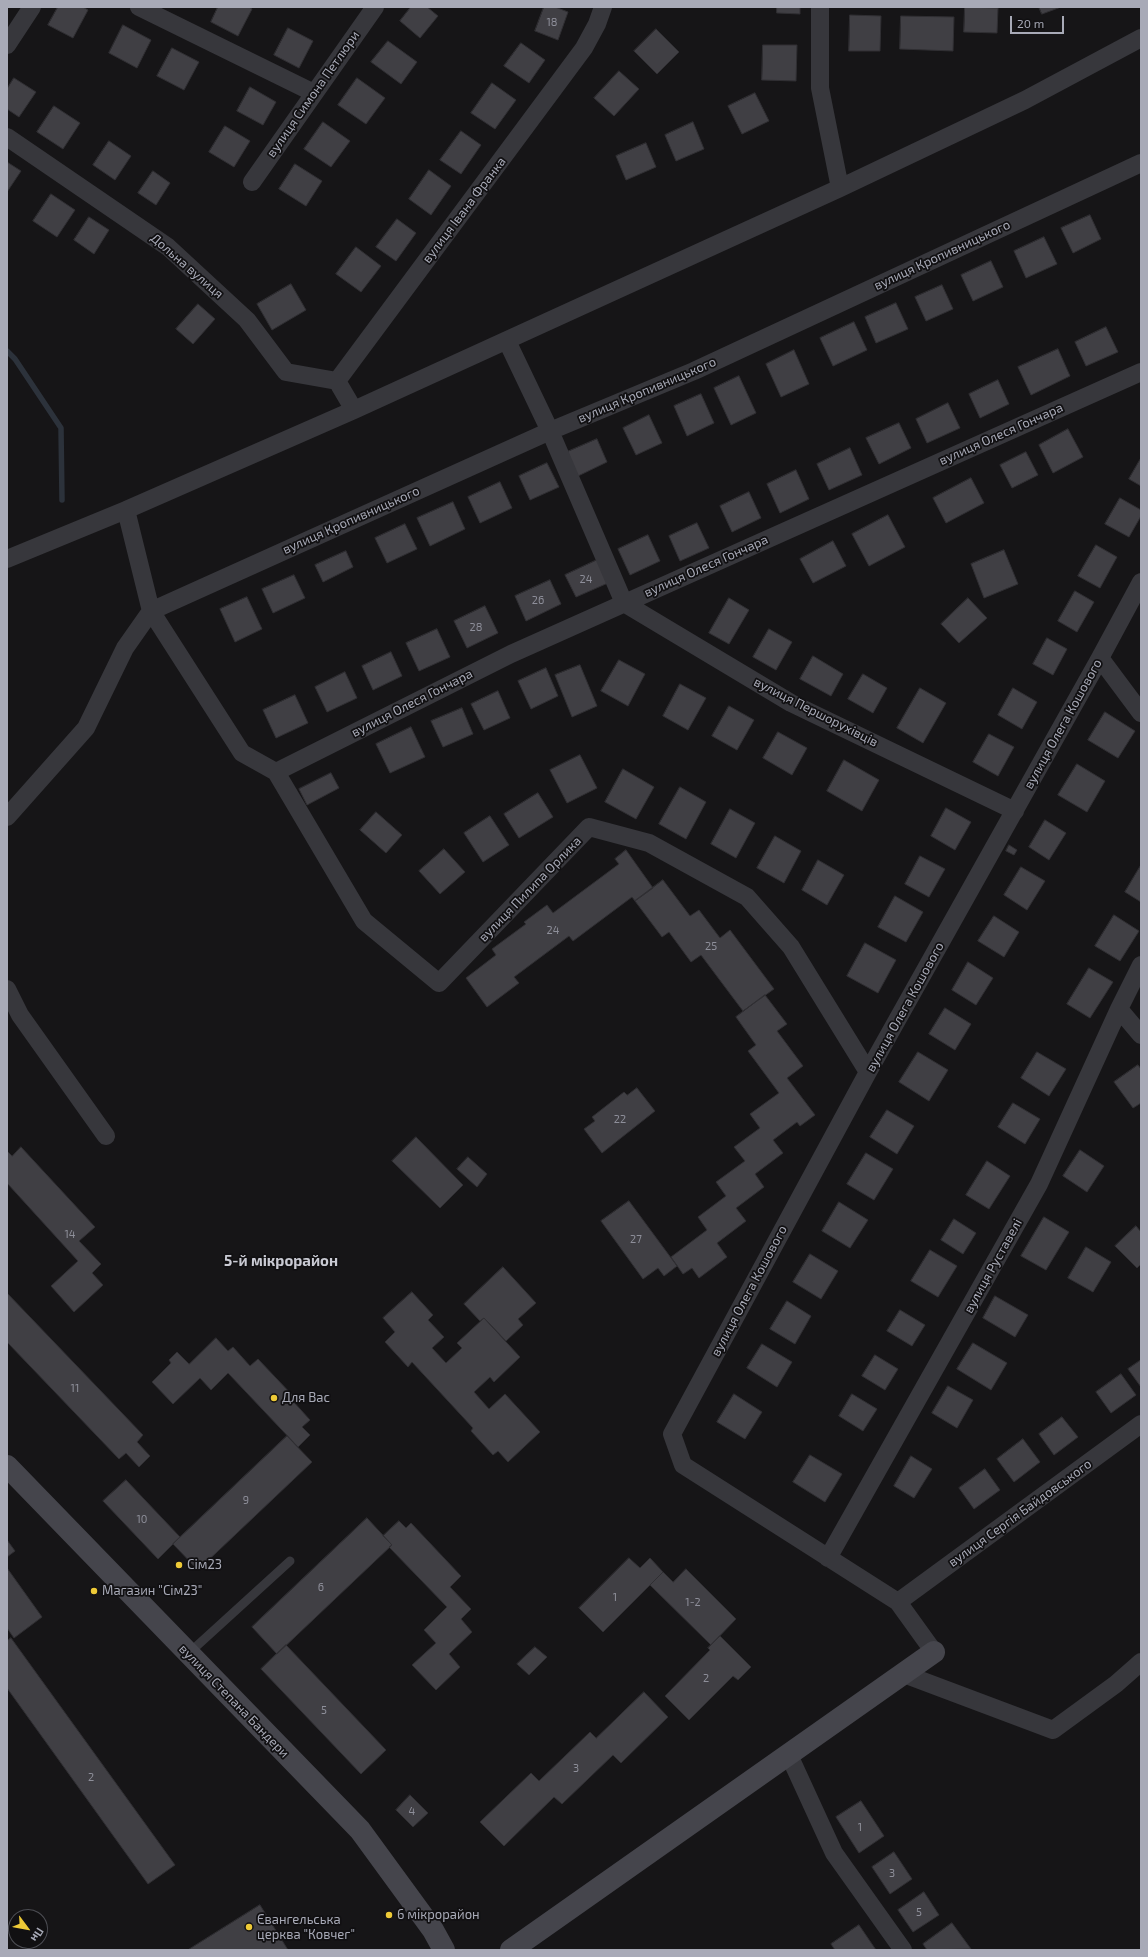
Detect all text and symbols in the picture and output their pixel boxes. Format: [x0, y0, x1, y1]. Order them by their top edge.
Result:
scale bar [1012, 8, 1066, 34]
house number: 18 [546, 15, 558, 29]
text: 20 m [1017, 16, 1044, 30]
street label: вулиця Симона Петлюри [263, 28, 363, 160]
street label: вулиця Івана Франка [419, 154, 509, 266]
street label: вулиця Кропивницького [871, 217, 1013, 293]
street label: Дольна вулиця [147, 230, 227, 302]
street label: вулиця Кропивницького [576, 354, 718, 426]
street label: вулиця Олеся Гончара [937, 400, 1065, 468]
street label: вулиця Кропивницького [280, 483, 422, 557]
street label: вулиця Олеся Гончара [642, 532, 770, 600]
house number: 24 [580, 572, 592, 586]
house number: 26 [532, 593, 544, 607]
house number: 28 [470, 620, 482, 634]
street label: вулиця Олега Кошового [1021, 656, 1105, 792]
street label: вулиця Олеся Гончара [349, 666, 475, 740]
street label: вулиця Першорухівців [751, 674, 881, 750]
street label: вулиця Пилипа Орлика [476, 833, 584, 945]
house number: 24 [547, 923, 559, 937]
house number: 25 [705, 939, 717, 953]
street label: вулиця Олега Кошового [863, 939, 947, 1075]
house number: 22 [614, 1112, 626, 1126]
street label: вулиця Руставелі [961, 1216, 1025, 1316]
street label: вулиця Олега Кошового [708, 1223, 790, 1359]
house number: 14 [64, 1227, 76, 1241]
house number: 27 [630, 1232, 642, 1246]
district label: 5-й мікрорайон [224, 1252, 338, 1270]
house number: 11 [71, 1381, 79, 1395]
place label: Для Вас [282, 1390, 330, 1406]
marker: Для Вас [269, 1393, 279, 1403]
street label: вулиця Сергія Байдовського [945, 1456, 1095, 1570]
house number: 9 [243, 1493, 249, 1507]
house number: 10 [136, 1512, 148, 1526]
place label: Сім23 [187, 1557, 222, 1573]
marker: Сім23 [174, 1560, 184, 1570]
house number: 6 [318, 1580, 324, 1594]
place label: Магазин "Сім23" [102, 1583, 202, 1599]
marker: Магазин "Сім23" [89, 1586, 99, 1596]
house number: 1 [613, 1590, 617, 1604]
house number: 1-2 [685, 1595, 701, 1609]
street label: вулиця Степана Бандери [176, 1641, 292, 1761]
house number: 2 [703, 1671, 709, 1685]
house number: 5 [321, 1703, 327, 1717]
house number: 3 [573, 1761, 579, 1775]
house number: 2 [88, 1770, 94, 1784]
house number: 4 [409, 1804, 415, 1818]
house number: 1 [858, 1820, 862, 1834]
house number: 3 [889, 1866, 895, 1880]
house number: 5 [916, 1905, 922, 1919]
place label: 6 мікрорайон [397, 1907, 480, 1923]
north arrow [8, 1909, 48, 1949]
marker: 6 мікрорайон [384, 1910, 394, 1920]
place label: Євангельська церква "Ковчег" [257, 1912, 355, 1943]
marker: Євангельська церква "Ковчег" [244, 1922, 254, 1932]
text: Пн [28, 1926, 47, 1945]

